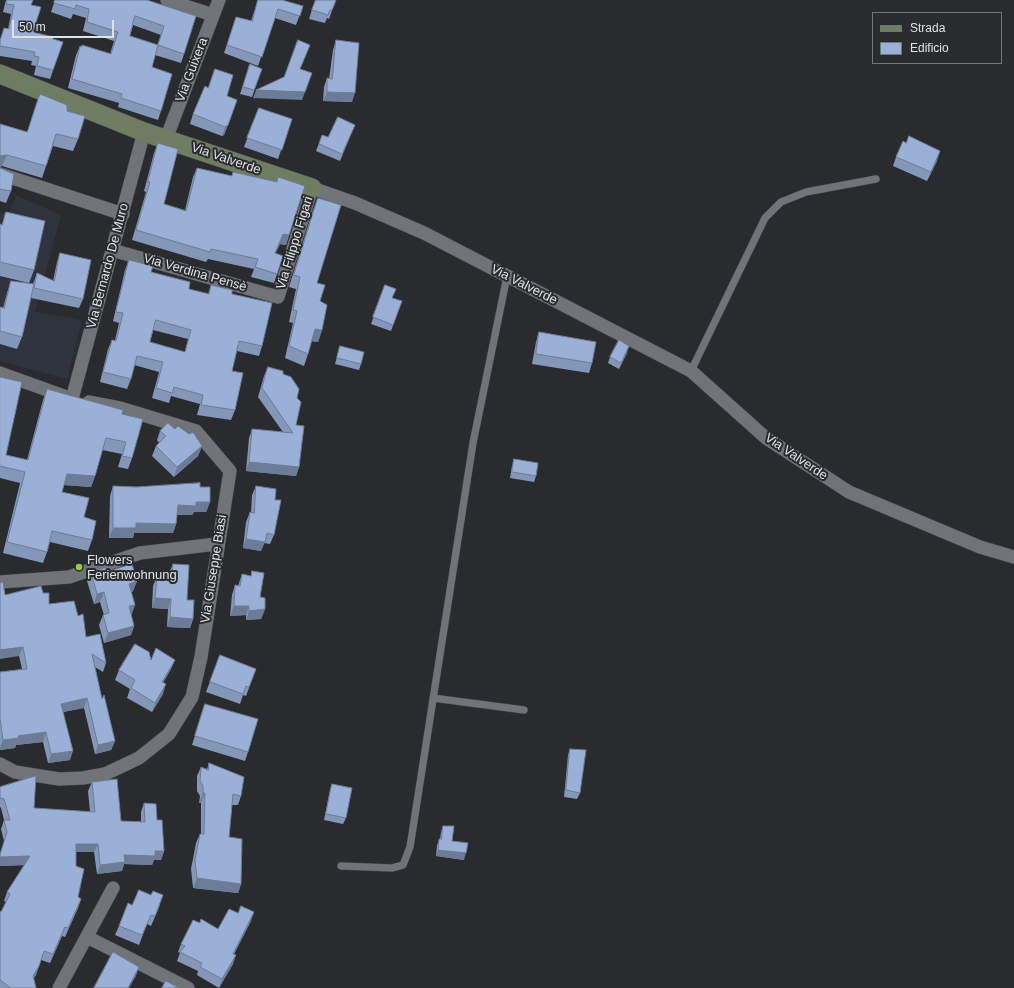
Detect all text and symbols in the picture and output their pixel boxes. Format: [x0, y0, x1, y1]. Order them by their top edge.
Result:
scale bar [14, 12, 116, 38]
legend [872, 12, 1002, 64]
text: 50 m [19, 20, 46, 34]
text: Strada [910, 21, 945, 35]
street label: Via Guixera [173, 36, 211, 104]
text: Edificio [910, 41, 949, 55]
street label: Via Valverde [189, 140, 263, 178]
street label: Via Filippo Figari [273, 195, 317, 291]
street label: Via Bernardo De Muro [84, 202, 132, 330]
street label: Via Verdina Pensè [142, 251, 248, 295]
street label: Via Valverde [488, 262, 560, 308]
street label: Via Valverde [762, 430, 830, 484]
street label: Via Giuseppe Biasi [198, 514, 230, 624]
place label: Flowers Ferienwohnung [87, 552, 177, 583]
marker: Flowers Ferienwohnung [74, 562, 84, 572]

